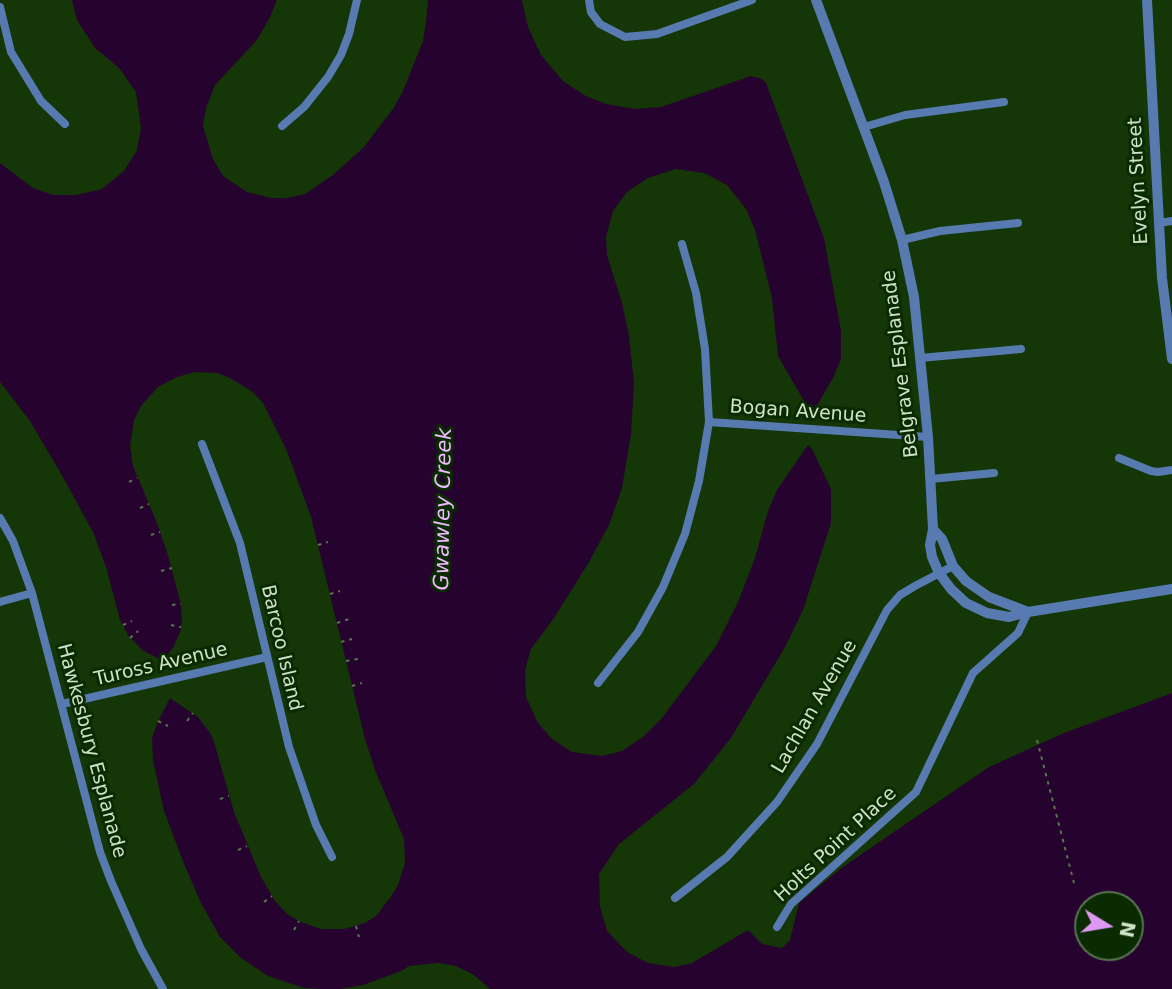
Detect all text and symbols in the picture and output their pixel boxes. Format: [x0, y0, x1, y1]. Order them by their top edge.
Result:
street label: Evelyn Street [1124, 117, 1154, 245]
street label: Belgrave Esplanade [878, 269, 924, 459]
street label: Bogan Avenue [729, 396, 867, 428]
water label: Gwawley Creek [430, 427, 458, 591]
street label: Barcoo Island [255, 583, 307, 713]
street label: Lachlan Avenue [768, 636, 862, 778]
street label: Tuross Avenue [92, 639, 230, 691]
street label: Hawkesbury Esplanade [51, 641, 131, 861]
street label: Holts Point Place [770, 783, 902, 907]
north arrow [1074, 891, 1144, 961]
text: N [1115, 920, 1140, 940]

